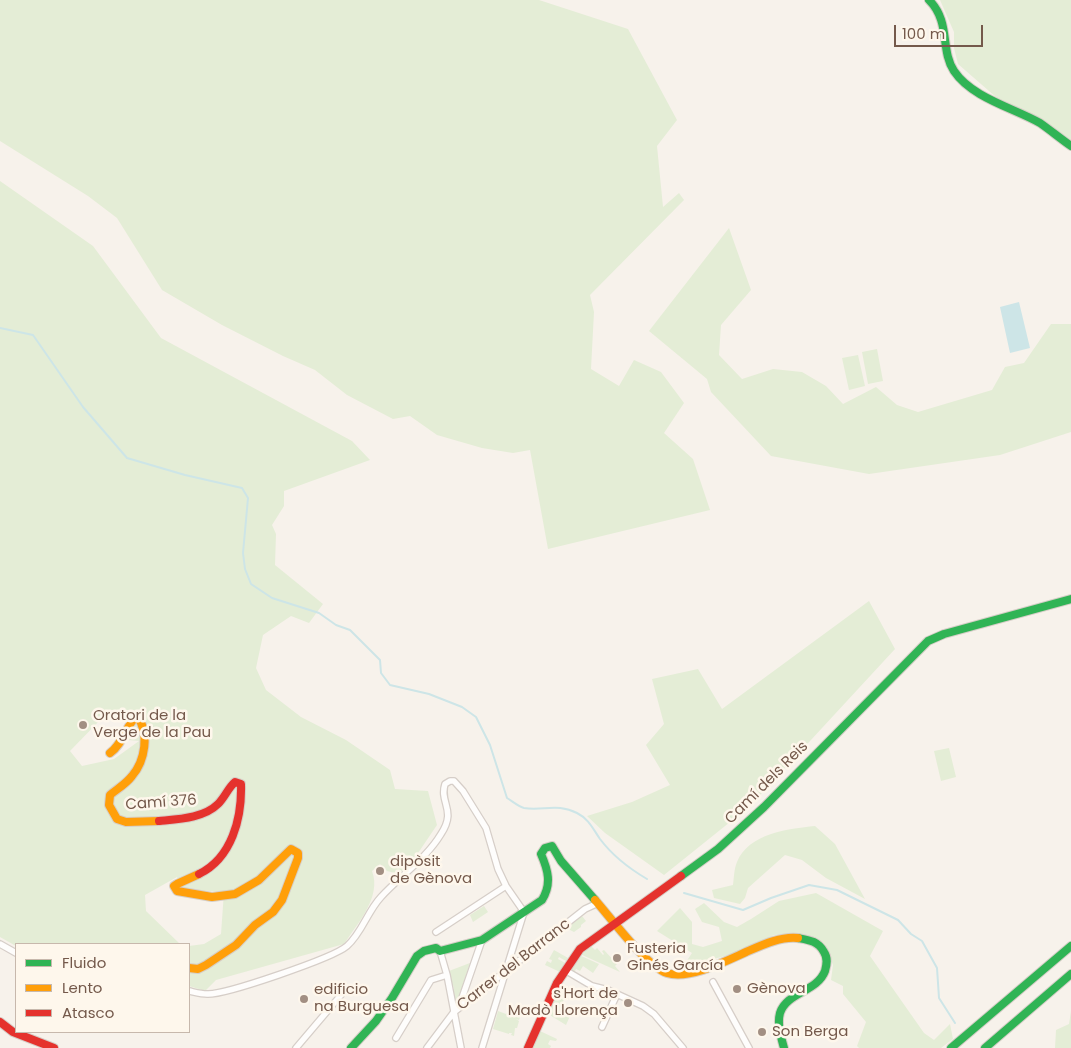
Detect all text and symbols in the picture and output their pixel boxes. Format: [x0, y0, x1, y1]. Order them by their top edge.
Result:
scale bar [896, 15, 985, 47]
text: 100 m [902, 23, 945, 44]
place label: Oratori de la Verge de la Pau [93, 707, 211, 742]
marker: Oratori de la Verge de la Pau [77, 719, 89, 731]
street label: Camí dels Reis [722, 738, 812, 828]
street label: Camí 376 [125, 792, 197, 814]
place label: dipòsit de Gènova [390, 853, 472, 888]
marker: dipòsit de Gènova [374, 865, 386, 877]
street label: Carrer del Barranc [454, 915, 574, 1015]
place label: Fusteria Ginés García [627, 940, 723, 975]
legend [15, 943, 190, 1033]
text: Fluido [62, 952, 106, 973]
marker: Fusteria Ginés García [611, 952, 623, 964]
text: Lento [62, 977, 102, 998]
place label: Gènova [747, 980, 806, 998]
place label: edificio na Burguesa [314, 981, 409, 1016]
marker: Gènova [731, 983, 743, 995]
place label: s'Hort de Madò Llorença [508, 985, 618, 1020]
marker: edificio na Burguesa [298, 993, 310, 1005]
marker: s'Hort de Madò Llorença [622, 997, 634, 1009]
text: Atasco [62, 1002, 114, 1023]
place label: Son Berga [772, 1023, 848, 1041]
marker: Son Berga [756, 1026, 768, 1038]

